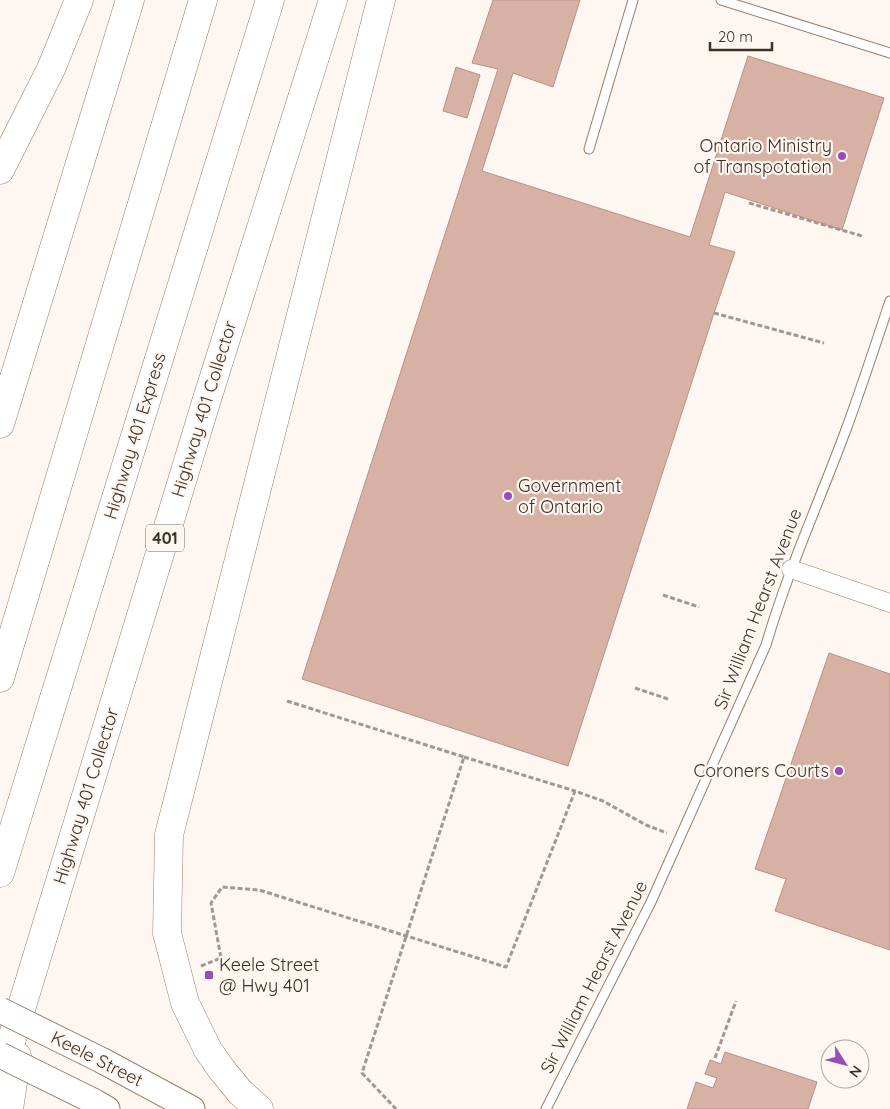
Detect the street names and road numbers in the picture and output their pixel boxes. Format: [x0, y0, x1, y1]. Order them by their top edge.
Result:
street label: Highway 401 Collector [166, 318, 241, 500]
street label: Highway 401 Express [98, 350, 171, 522]
street label: Sir William Hearst Avenue [709, 505, 807, 713]
road number: 401 [146, 524, 184, 552]
street label: Highway 401 Collector [48, 705, 123, 887]
street label: Sir William Hearst Avenue [535, 876, 652, 1077]
street label: Keele Street [47, 1026, 147, 1092]

